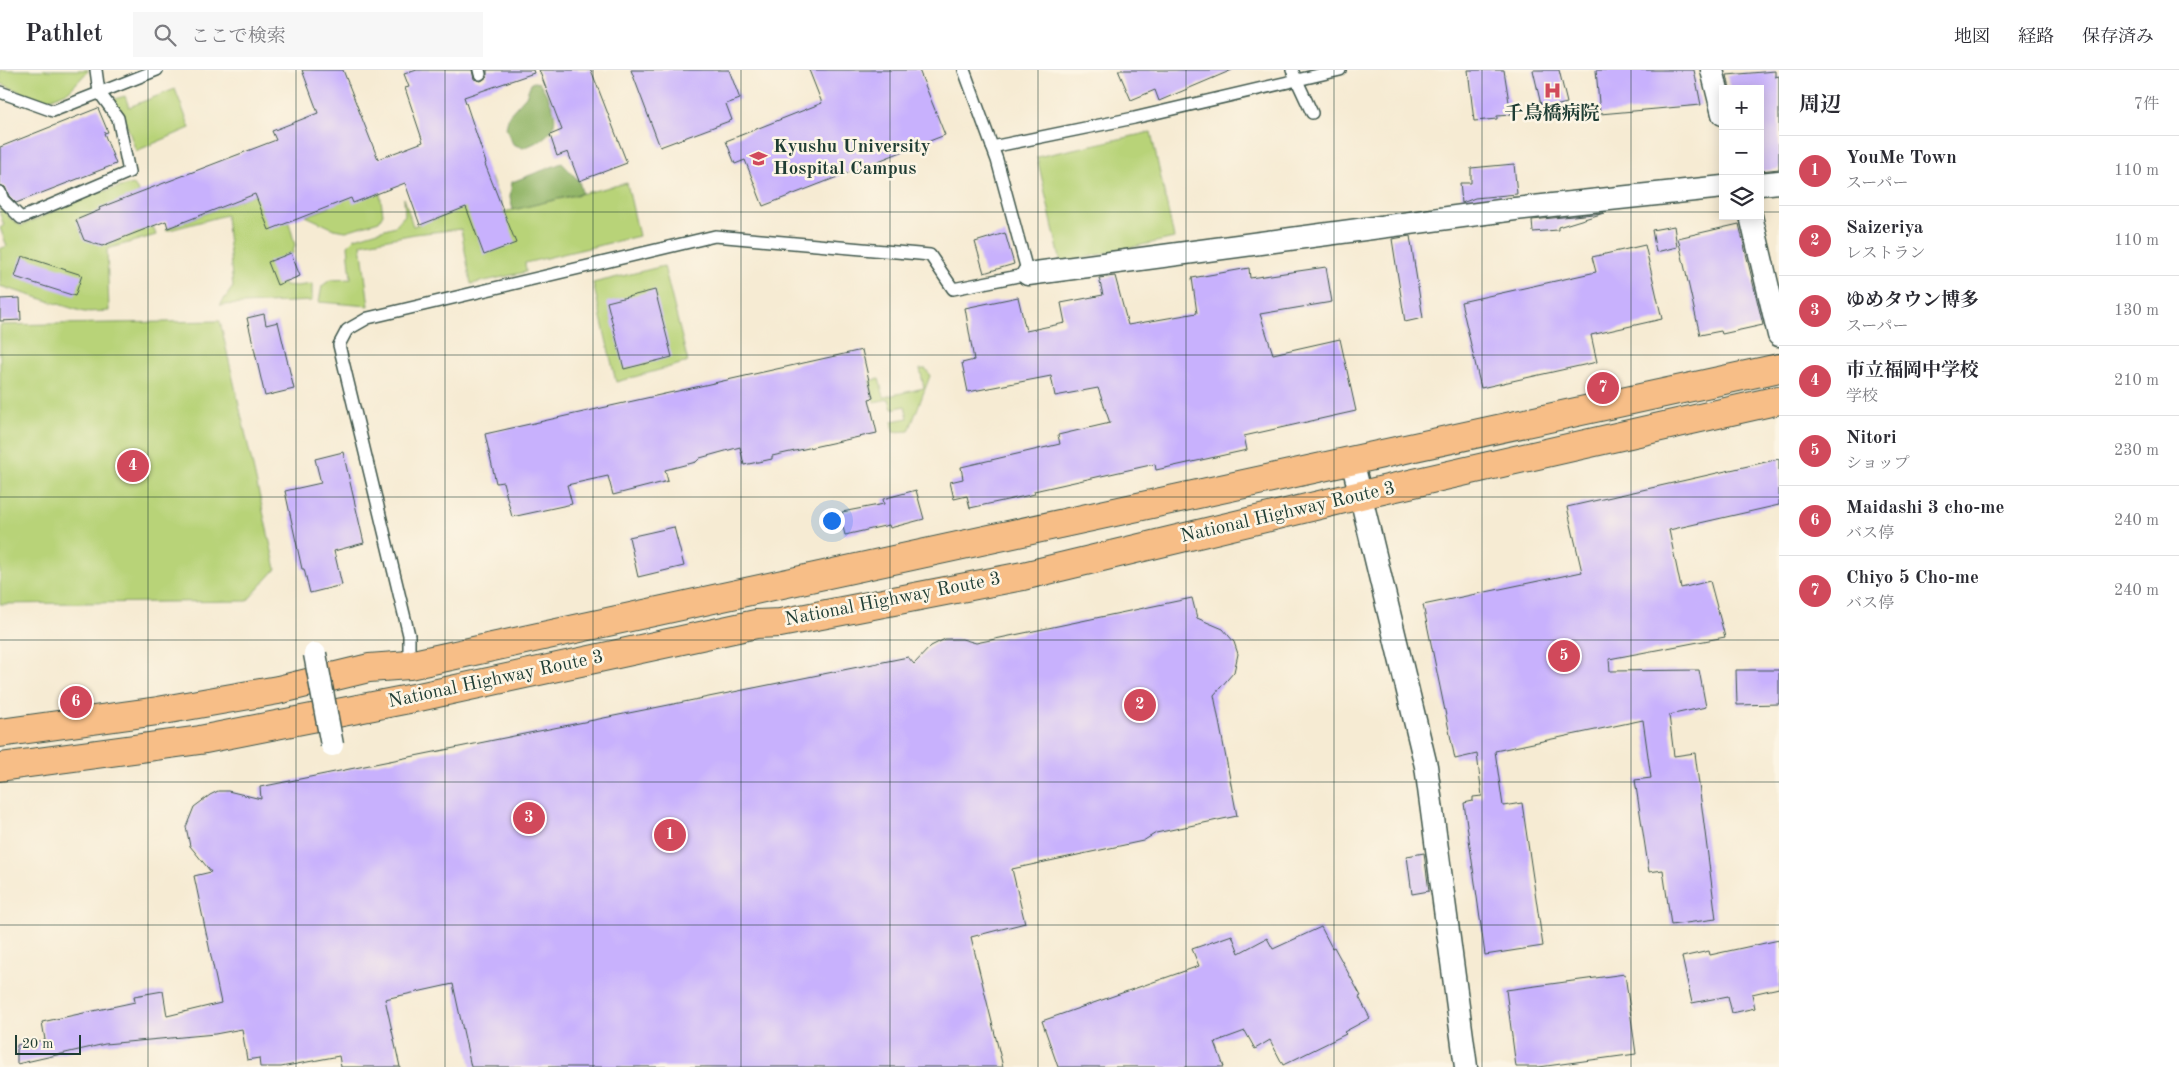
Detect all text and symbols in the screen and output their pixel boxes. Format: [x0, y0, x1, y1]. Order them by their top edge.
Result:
search box [133, 12, 483, 57]
icon: search [151, 21, 179, 49]
text: Pathlet [25, 23, 103, 47]
text: ここで検索 [191, 28, 286, 47]
text: 地図 [1954, 28, 1990, 46]
text: 経路 [2018, 28, 2054, 46]
text: 保存済み [2082, 28, 2154, 46]
hospital icon: 千鳥橋病院 [1542, 81, 1562, 101]
map controls [1719, 85, 1764, 220]
button: + [1719, 85, 1764, 130]
text: 周辺 [1799, 95, 1841, 116]
text: 7件 [2134, 97, 2159, 113]
place label: 千鳥橋病院 [1504, 102, 1600, 124]
button: − [1719, 130, 1764, 175]
place label: Kyushu University Hospital Campus [773, 138, 931, 179]
school or university icon: Kyushu University Hospital Campus [749, 148, 769, 168]
text: YouMe Town [1846, 149, 1957, 168]
text: 1 [1810, 163, 1820, 179]
text: 110 m [2114, 163, 2159, 179]
button: layers [1719, 175, 1764, 220]
text: スーパー [1846, 176, 1908, 192]
text: Saizeriya [1846, 219, 1924, 238]
text: 2 [1810, 233, 1820, 249]
text: 110 m [2114, 233, 2159, 249]
text: レストラン [1846, 246, 1926, 262]
text: ゆめタウン博多 [1846, 292, 1979, 311]
text: 3 [1810, 303, 1820, 319]
text: 130 m [2114, 303, 2159, 319]
text: スーパー [1846, 319, 1908, 335]
text: 市立福岡中学校 [1846, 362, 1979, 381]
pin: 7 [1587, 369, 1619, 407]
text: 4 [1810, 373, 1820, 389]
text: 210 m [2114, 373, 2159, 389]
text: 学校 [1846, 389, 1878, 405]
text: Nitori [1846, 429, 1897, 448]
text: 5 [1810, 443, 1820, 459]
text: 230 m [2114, 443, 2159, 459]
pin: 4 [117, 447, 149, 485]
text: ショップ [1846, 456, 1910, 472]
street label: National Highway Route 3 [1179, 479, 1397, 547]
text: Maidashi 3 cho-me [1846, 499, 2004, 518]
your location [819, 508, 845, 534]
text: 6 [1810, 513, 1820, 529]
text: 240 m [2114, 513, 2159, 529]
text: バス停 [1846, 526, 1894, 542]
text: Chiyo 5 Cho-me [1846, 569, 1979, 588]
street label: National Highway Route 3 [783, 570, 1003, 630]
text: 7 [1810, 583, 1820, 599]
text: 240 m [2114, 583, 2159, 599]
text: バス停 [1846, 596, 1894, 612]
pin: 5 [1548, 637, 1580, 675]
street label: National Highway Route 3 [387, 648, 605, 712]
pin: 6 [60, 683, 92, 721]
pin: 2 [1124, 686, 1156, 724]
pin: 3 [513, 799, 545, 837]
pin: 1 [654, 816, 686, 854]
scale bar [15, 1032, 81, 1055]
text: 20 m [22, 1037, 53, 1051]

